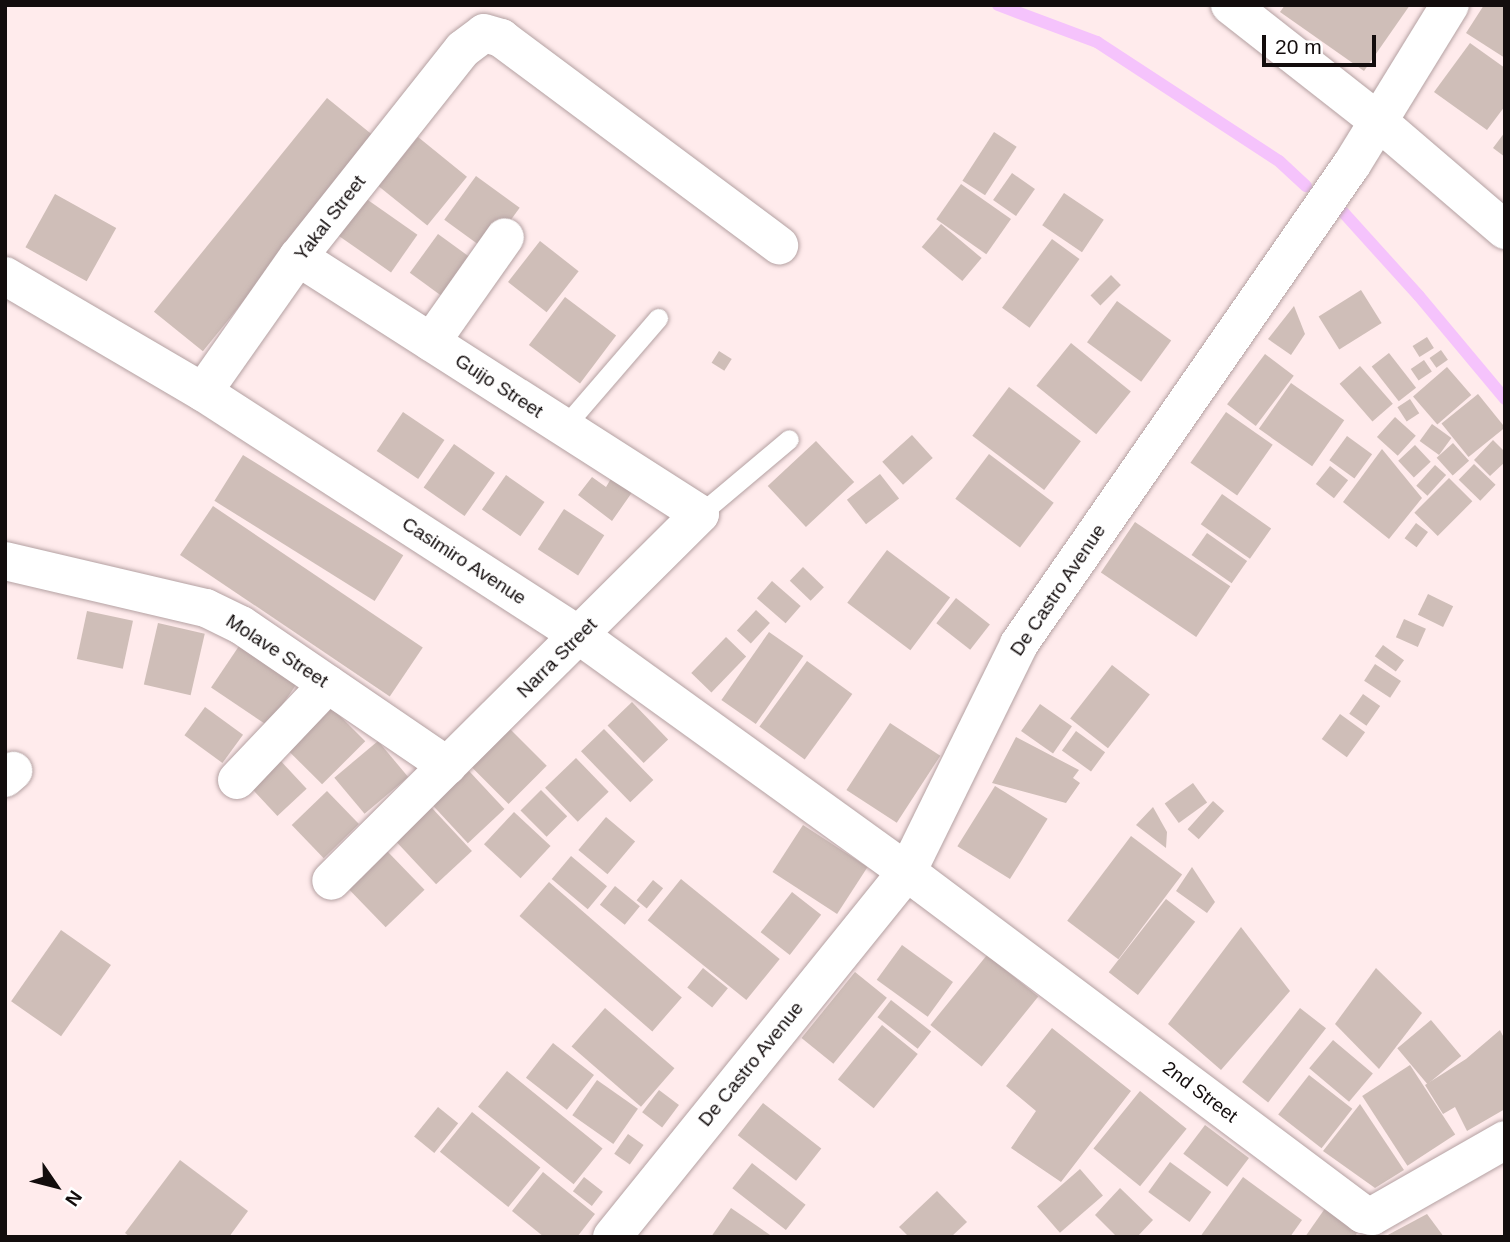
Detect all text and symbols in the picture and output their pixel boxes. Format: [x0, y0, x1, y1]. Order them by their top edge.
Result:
scale bar [1265, 21, 1379, 65]
text: 20 m [1275, 35, 1322, 58]
street label: Yakal Street [290, 171, 370, 265]
street label: Guijo Street [451, 349, 547, 423]
street label: Casimiro Avenue [397, 512, 531, 610]
street label: De Castro Avenue [1005, 519, 1111, 661]
street label: Molave Street [222, 610, 332, 692]
street label: Narra Street [512, 613, 602, 703]
street label: De Castro Avenue [693, 997, 809, 1131]
street label: 2nd Street [1158, 1057, 1242, 1127]
north arrow [21, 1151, 91, 1221]
text: N [61, 1187, 86, 1210]

